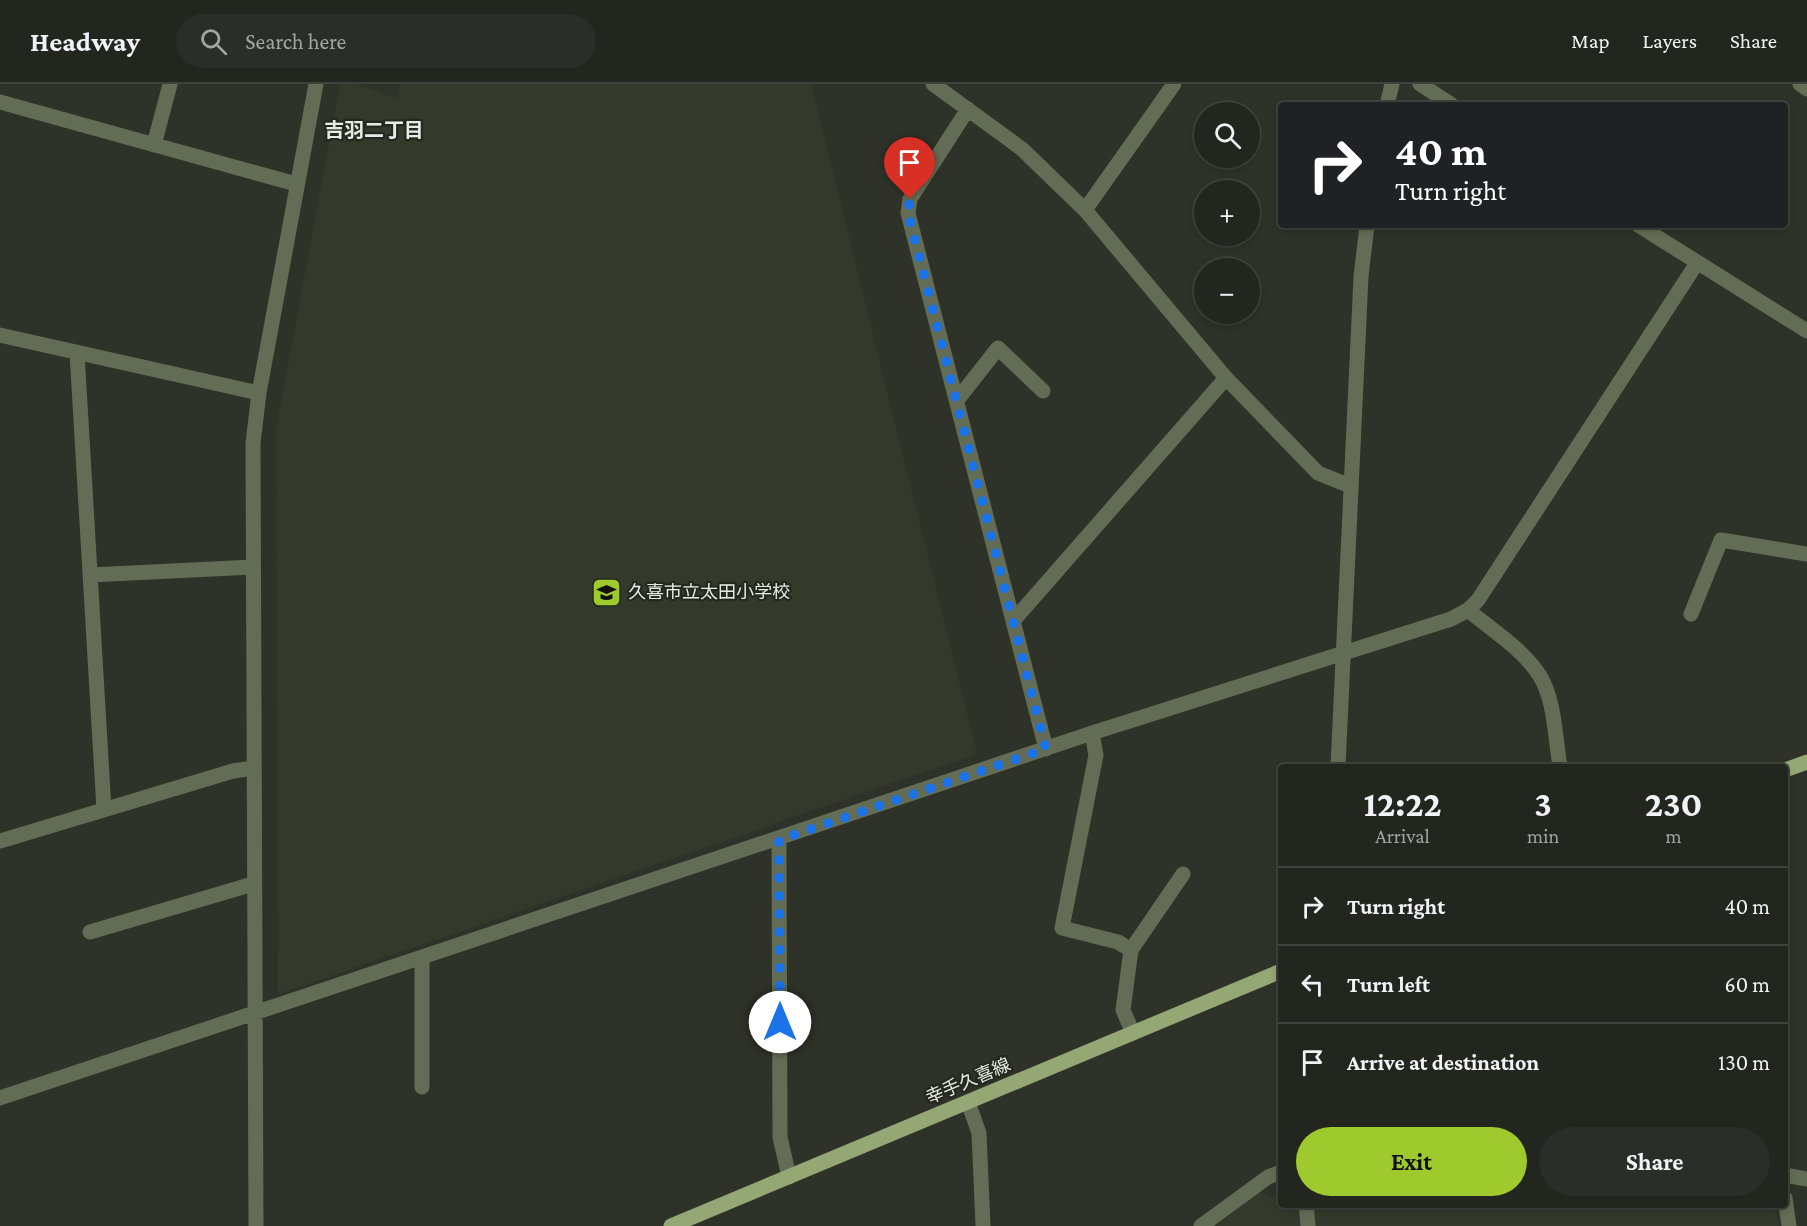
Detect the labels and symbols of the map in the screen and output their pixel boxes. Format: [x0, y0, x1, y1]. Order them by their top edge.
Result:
district label: 吉羽二丁目 [324, 119, 424, 141]
pin [884, 137, 935, 199]
school or university icon: 久喜市立太田小学校 [591, 576, 623, 608]
place label: 久喜市立太田小学校 [628, 582, 790, 602]
position arrow [748, 990, 812, 1054]
street label: 幸手久喜線 [923, 1054, 1013, 1108]

